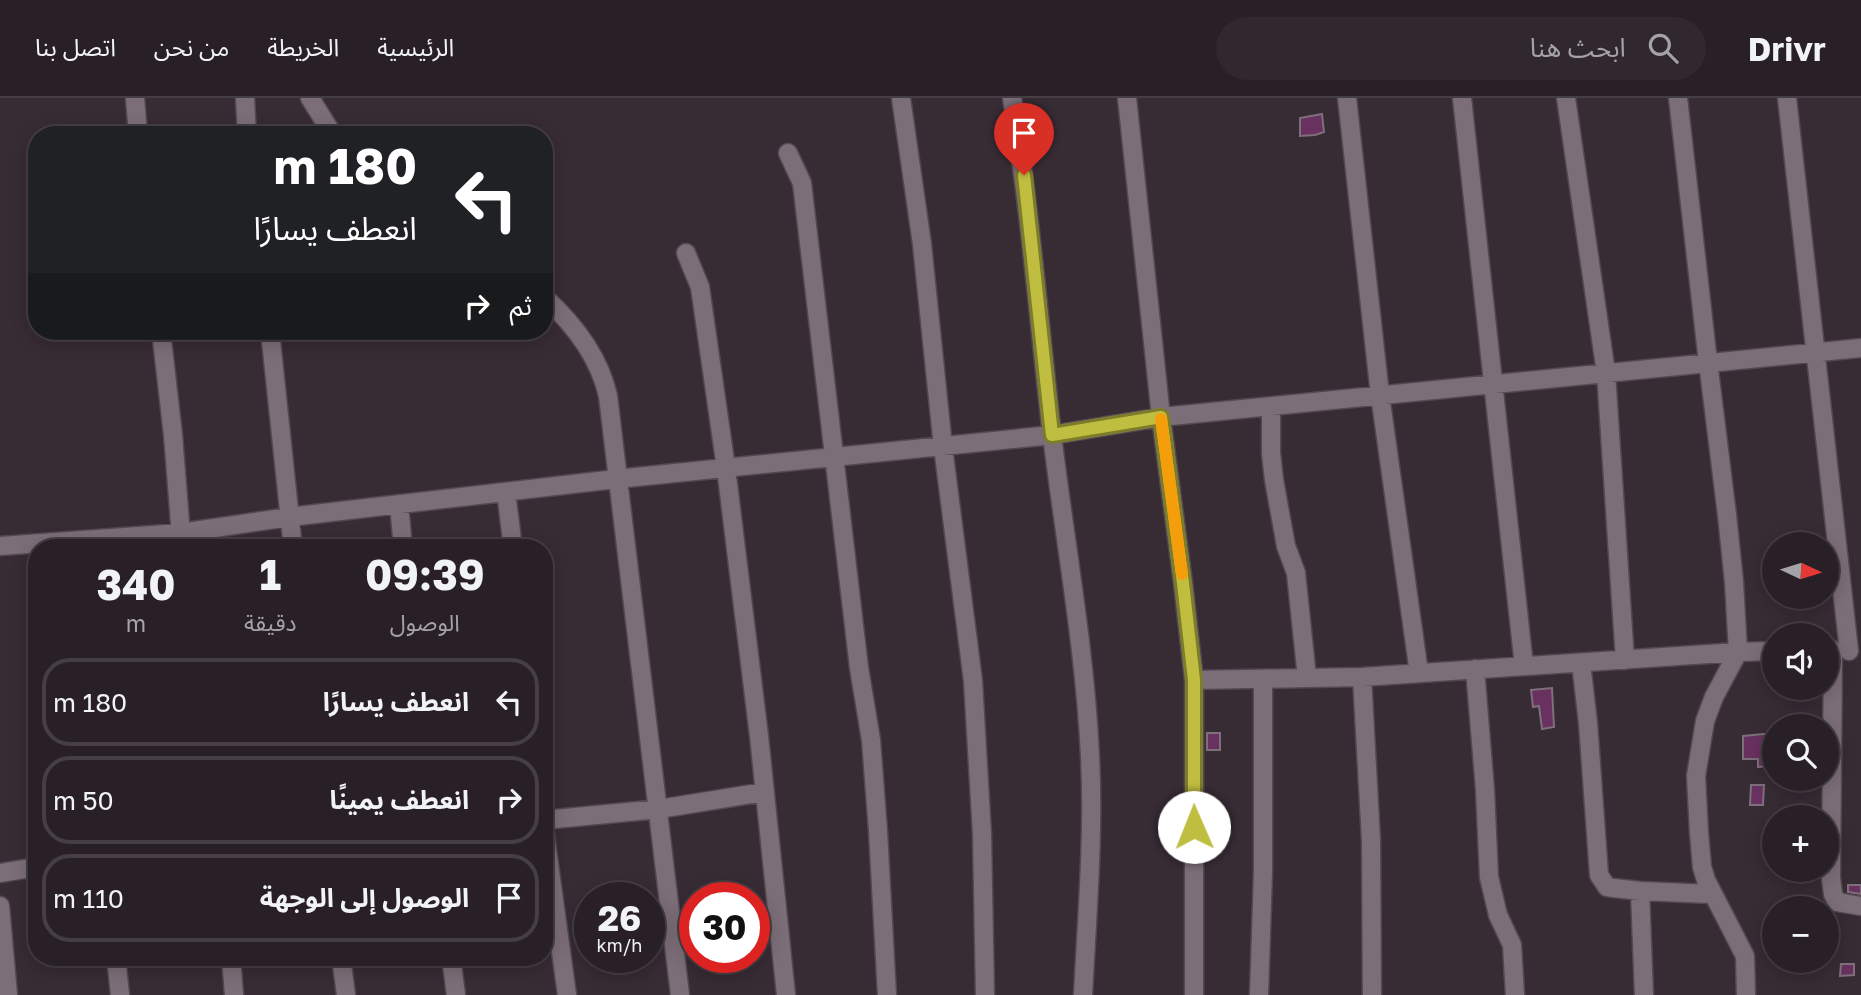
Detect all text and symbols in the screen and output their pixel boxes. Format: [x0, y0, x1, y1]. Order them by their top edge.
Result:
search box [1216, 17, 1706, 80]
icon: search [1644, 29, 1682, 67]
text: Drivr [1748, 29, 1826, 68]
text: اتصل بنا [35, 32, 116, 61]
text: من نحن [154, 32, 229, 61]
text: الخريطة [267, 32, 339, 61]
text: الرئيسية [377, 32, 454, 61]
text: ابحث هنا [1530, 32, 1626, 63]
pin [994, 103, 1054, 175]
icon: arrive [1005, 114, 1043, 152]
text: 180 m [273, 136, 417, 195]
icon: left [441, 154, 532, 245]
text: انعطف يسارًا [254, 209, 417, 247]
icon: right [458, 287, 496, 325]
text: ثم [510, 290, 532, 321]
north arrow [1762, 532, 1839, 609]
map controls [1762, 532, 1839, 973]
text: 1 [259, 549, 281, 599]
text: 09:39 [365, 549, 485, 599]
text: 340 [96, 559, 176, 609]
text: دقيقة [244, 608, 296, 636]
text: الوصول [390, 608, 460, 636]
text: m [126, 609, 146, 637]
button: sound [1762, 623, 1839, 700]
icon: left [490, 683, 528, 721]
text: انعطف يسارًا [323, 686, 469, 717]
text: 180 m [53, 687, 127, 718]
button: search [1762, 714, 1839, 791]
icon: right [490, 781, 528, 819]
text: انعطف يمينًا [330, 784, 469, 815]
text: 50 m [53, 785, 114, 816]
position arrow [1157, 790, 1231, 864]
button: + [1762, 805, 1839, 882]
icon: arrive [490, 879, 528, 917]
text: الوصول إلى الوجهة [260, 882, 469, 913]
speed limit sign: 30 [679, 882, 770, 973]
text: 110 m [53, 883, 124, 914]
button: − [1762, 896, 1839, 973]
text: 26 [598, 897, 641, 939]
text: km/h [597, 934, 642, 956]

